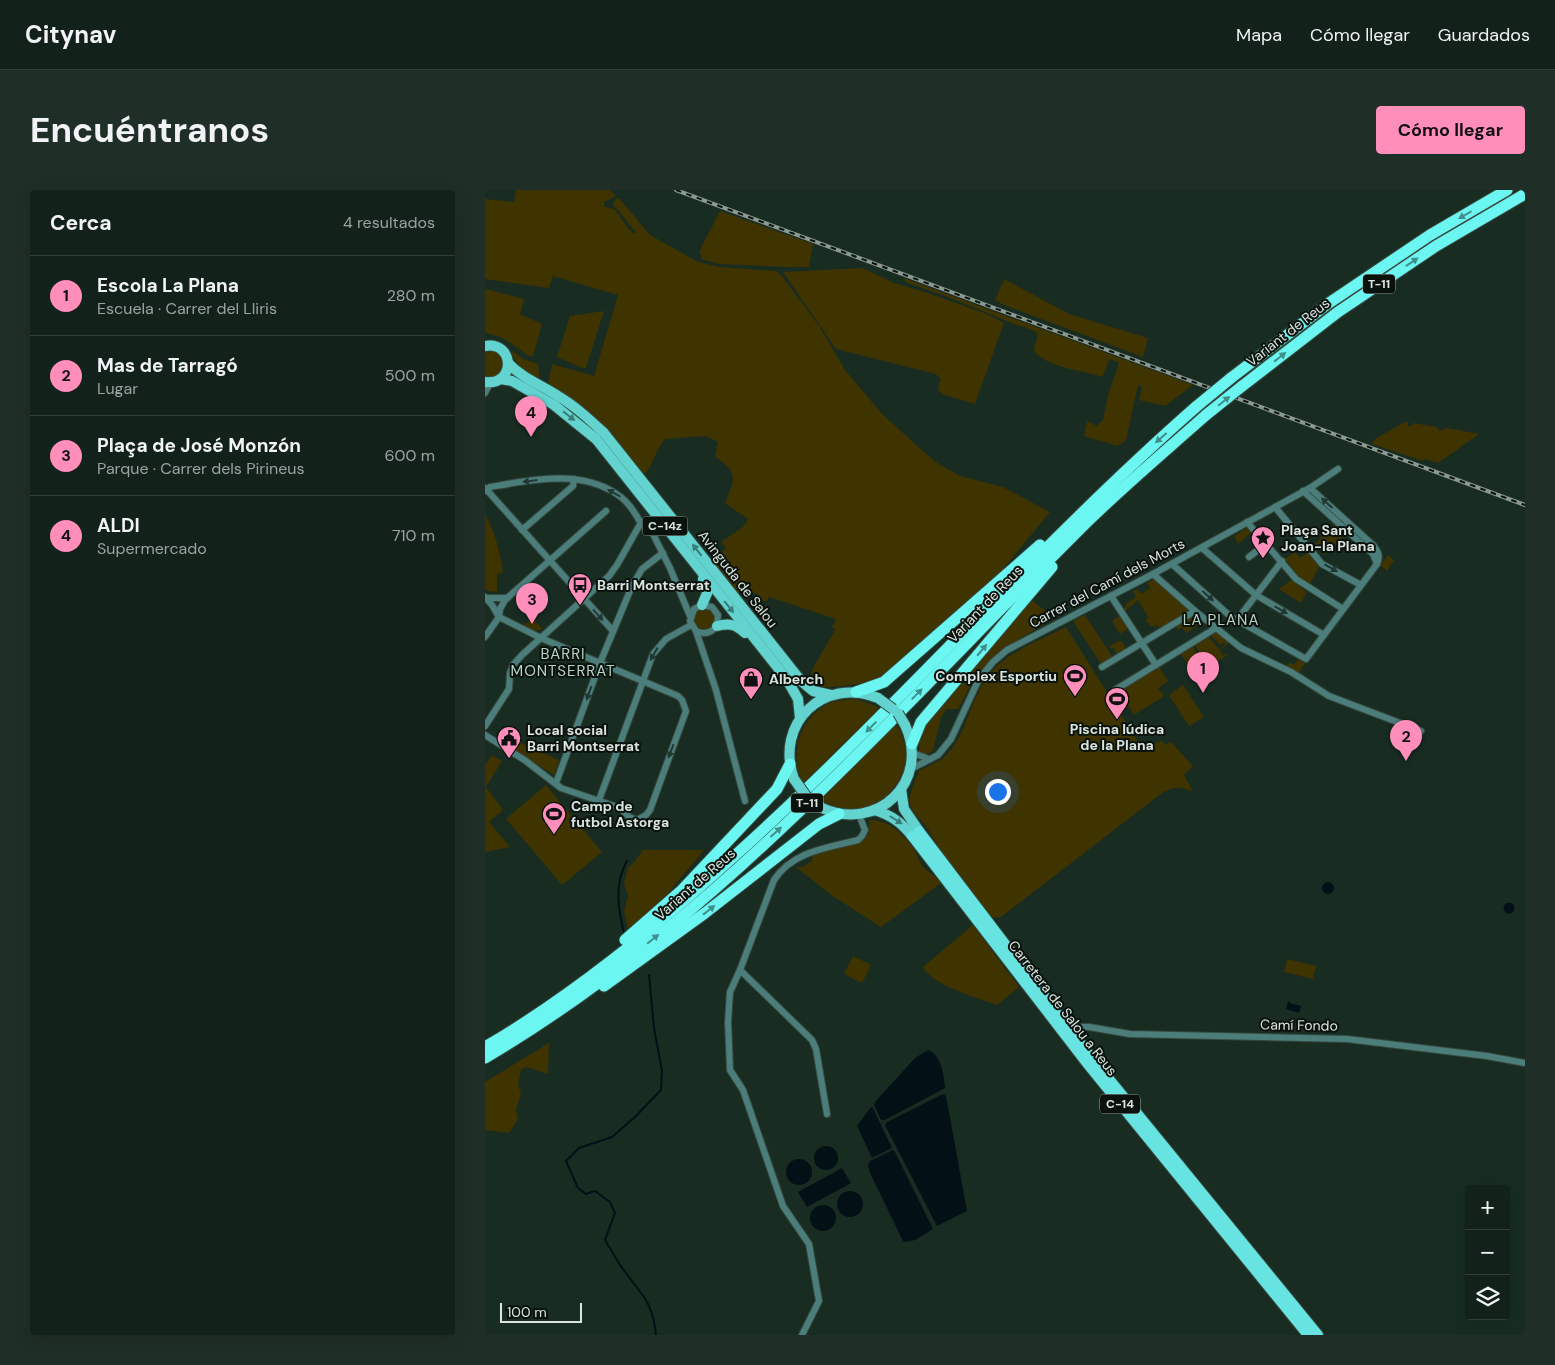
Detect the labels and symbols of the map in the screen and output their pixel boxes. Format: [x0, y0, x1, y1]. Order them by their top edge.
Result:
one-way arrow [1458, 210, 1471, 219]
one-way arrow [1405, 257, 1419, 267]
road number: T-11 [1363, 275, 1395, 294]
street label: Variant de Reus [1243, 294, 1333, 370]
one-way arrow [1273, 351, 1286, 362]
one-way arrow [1217, 395, 1230, 406]
pin: 4 [515, 396, 547, 437]
one-way arrow [562, 411, 575, 422]
one-way arrow [1155, 432, 1167, 444]
one-way arrow [522, 477, 538, 485]
one-way arrow [608, 489, 621, 498]
one-way arrow [1321, 498, 1334, 509]
road number: C-14z [643, 516, 687, 536]
place label: Plaça Sant Joan-la Plana [1281, 521, 1375, 555]
place icon: Plaça Sant Joan-la Plana [1250, 525, 1276, 559]
street label: Avinguda de Salou [694, 527, 782, 631]
street label: Carrer del Camí dels Morts [1026, 534, 1188, 632]
one-way arrow [691, 544, 702, 557]
street label: Variant de Reus [943, 561, 1027, 647]
one-way arrow [1324, 564, 1337, 573]
bus stop icon: Barri Montserrat [567, 572, 593, 606]
place label: Barri Montserrat [597, 576, 710, 594]
pin: 3 [516, 583, 548, 624]
one-way arrow [1202, 591, 1215, 602]
one-way arrow [724, 600, 735, 613]
one-way arrow [1275, 605, 1288, 614]
one-way arrow [592, 609, 604, 621]
district label: LA PLANA [1183, 610, 1259, 630]
one-way arrow [977, 643, 988, 656]
district label: BARRI MONTSERRAT [511, 644, 615, 681]
one-way arrow [650, 647, 658, 662]
pin: 1 [1187, 652, 1219, 693]
sports icon: Complex Esportiu [1062, 663, 1088, 697]
shop icon: Alberch [738, 666, 764, 700]
place label: Complex Esportiu [935, 667, 1057, 685]
place label: Alberch [769, 670, 823, 688]
one-way arrow [585, 686, 593, 701]
sports icon: Piscina lúdica de la Plana [1104, 686, 1130, 720]
one-way arrow [911, 688, 923, 700]
place label: Piscina lúdica de la Plana [1070, 720, 1164, 754]
pin: 2 [1390, 720, 1422, 761]
place label: Local social Barri Montserrat [527, 721, 640, 755]
one-way arrow [865, 721, 877, 733]
public building icon: Local social Barri Montserrat [496, 725, 522, 759]
one-way arrow [667, 743, 674, 758]
your location [985, 779, 1011, 805]
road number: T-11 [791, 794, 823, 812]
place label: Camp de futbol Astorga [571, 797, 669, 831]
sports icon: Camp de futbol Astorga [541, 801, 567, 835]
one-way arrow [889, 815, 902, 824]
one-way arrow [770, 826, 782, 838]
street label: Variant de Reus [651, 844, 739, 924]
one-way arrow [702, 904, 715, 915]
one-way arrow [646, 933, 659, 944]
street label: Carretera de Salou a Reus [1005, 937, 1121, 1079]
street label: Camí Fondo [1260, 1015, 1338, 1035]
road number: C-14 [1100, 1094, 1140, 1114]
scale bar [500, 1300, 583, 1323]

